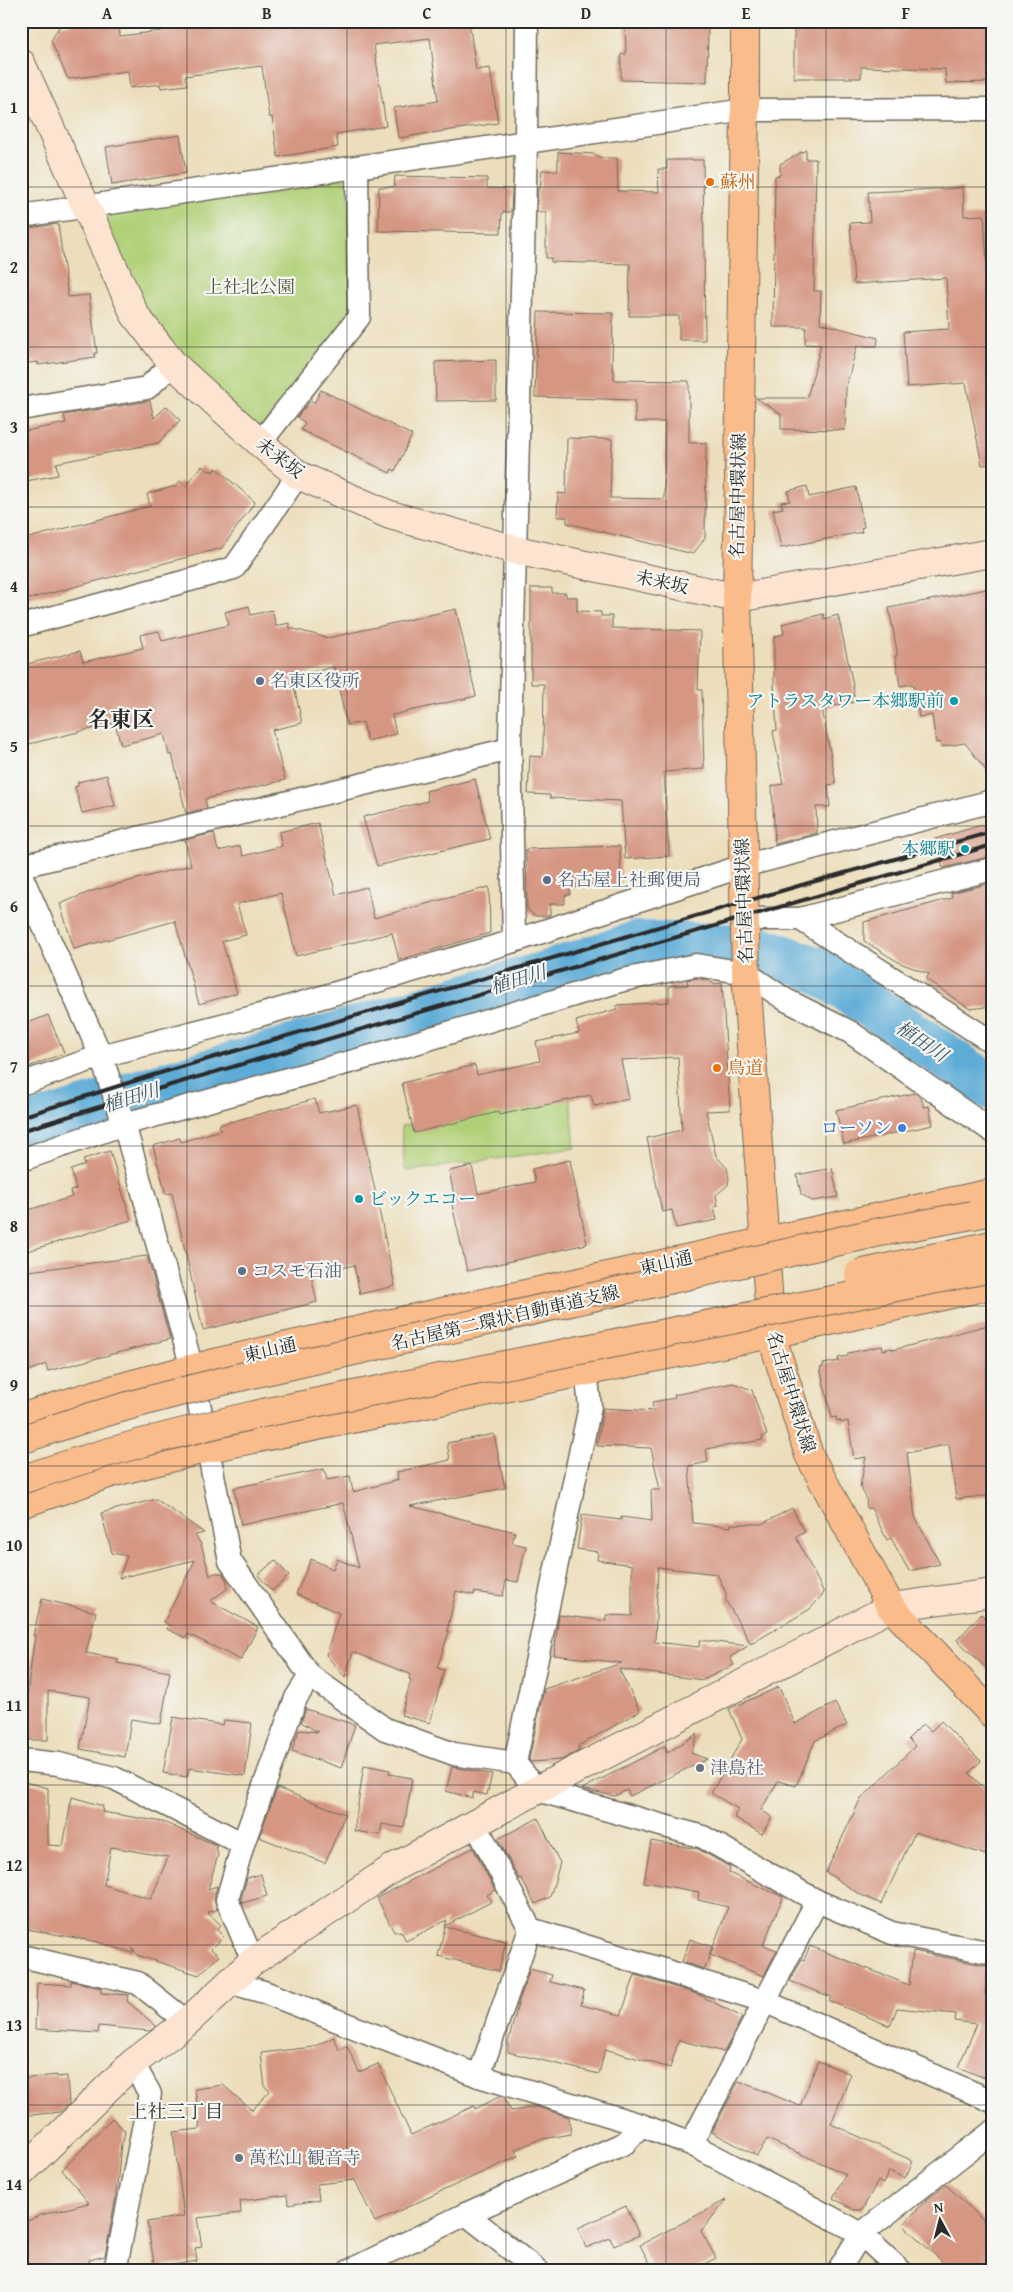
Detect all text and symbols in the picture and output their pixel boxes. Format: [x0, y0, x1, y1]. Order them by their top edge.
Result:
text: A [102, 1, 113, 25]
text: B [262, 1, 272, 25]
text: C [422, 1, 432, 25]
text: D [581, 1, 591, 25]
text: E [742, 1, 751, 25]
text: F [902, 1, 910, 25]
text: 1 [10, 95, 18, 119]
place label: 蘇州 [720, 168, 756, 195]
marker: 蘇州 [704, 176, 716, 188]
text: 2 [10, 255, 18, 279]
park label: 上社北公園 [205, 273, 295, 300]
text: 3 [10, 415, 18, 439]
street label: 未来坂 [251, 431, 310, 485]
street label: 名古屋中環状線 [723, 433, 752, 559]
street label: 未来坂 [633, 563, 691, 600]
text: 4 [10, 574, 18, 598]
place label: 名東区役所 [270, 667, 360, 694]
marker: 名東区役所 [254, 675, 266, 687]
place label: アトラスタワー本郷駅前 [747, 687, 944, 714]
marker: アトラスタワー本郷駅前 [948, 695, 960, 707]
district label: 名東区 [88, 703, 154, 735]
text: 5 [10, 734, 18, 758]
place label: 本郷駅 [901, 835, 955, 862]
street label: 名古屋中環状線 [728, 838, 759, 964]
marker: 本郷駅 [959, 843, 971, 855]
place label: 名古屋上社郵便局 [557, 866, 701, 893]
marker: 名古屋上社郵便局 [541, 874, 553, 886]
text: 6 [10, 894, 18, 918]
water label: 植田川 [487, 957, 551, 1001]
water label: 植田川 [891, 1013, 955, 1070]
text: 7 [10, 1054, 18, 1078]
place label: 鳥道 [727, 1054, 763, 1081]
marker: 鳥道 [711, 1062, 723, 1074]
water label: 植田川 [100, 1075, 164, 1119]
place label: ローソン [821, 1114, 892, 1141]
marker: ローソン [896, 1122, 908, 1134]
place label: ビックエコー [369, 1185, 476, 1212]
marker: ビックエコー [353, 1193, 365, 1205]
text: 8 [10, 1214, 18, 1238]
street label: 東山通 [637, 1243, 695, 1282]
place label: コスモ石油 [252, 1257, 342, 1284]
marker: コスモ石油 [236, 1265, 248, 1277]
street label: 名古屋第二環状自動車道支線 [388, 1278, 622, 1357]
street label: 名古屋中環状線 [760, 1328, 823, 1456]
street label: 東山通 [241, 1330, 299, 1369]
text: 9 [10, 1373, 18, 1397]
text: 10 [6, 1533, 22, 1557]
text: 11 [6, 1693, 22, 1717]
place label: 津島社 [710, 1754, 764, 1781]
marker: 津島社 [694, 1762, 706, 1774]
text: 12 [6, 1853, 22, 1877]
text: 13 [6, 2013, 22, 2037]
district label: 上社三丁目 [128, 2097, 224, 2125]
place label: 萬松山 観音寺 [249, 2144, 361, 2171]
marker: 萬松山 観音寺 [233, 2152, 245, 2164]
text: 14 [6, 2172, 22, 2196]
north arrow [916, 2194, 966, 2244]
text: N [933, 2197, 945, 2218]

